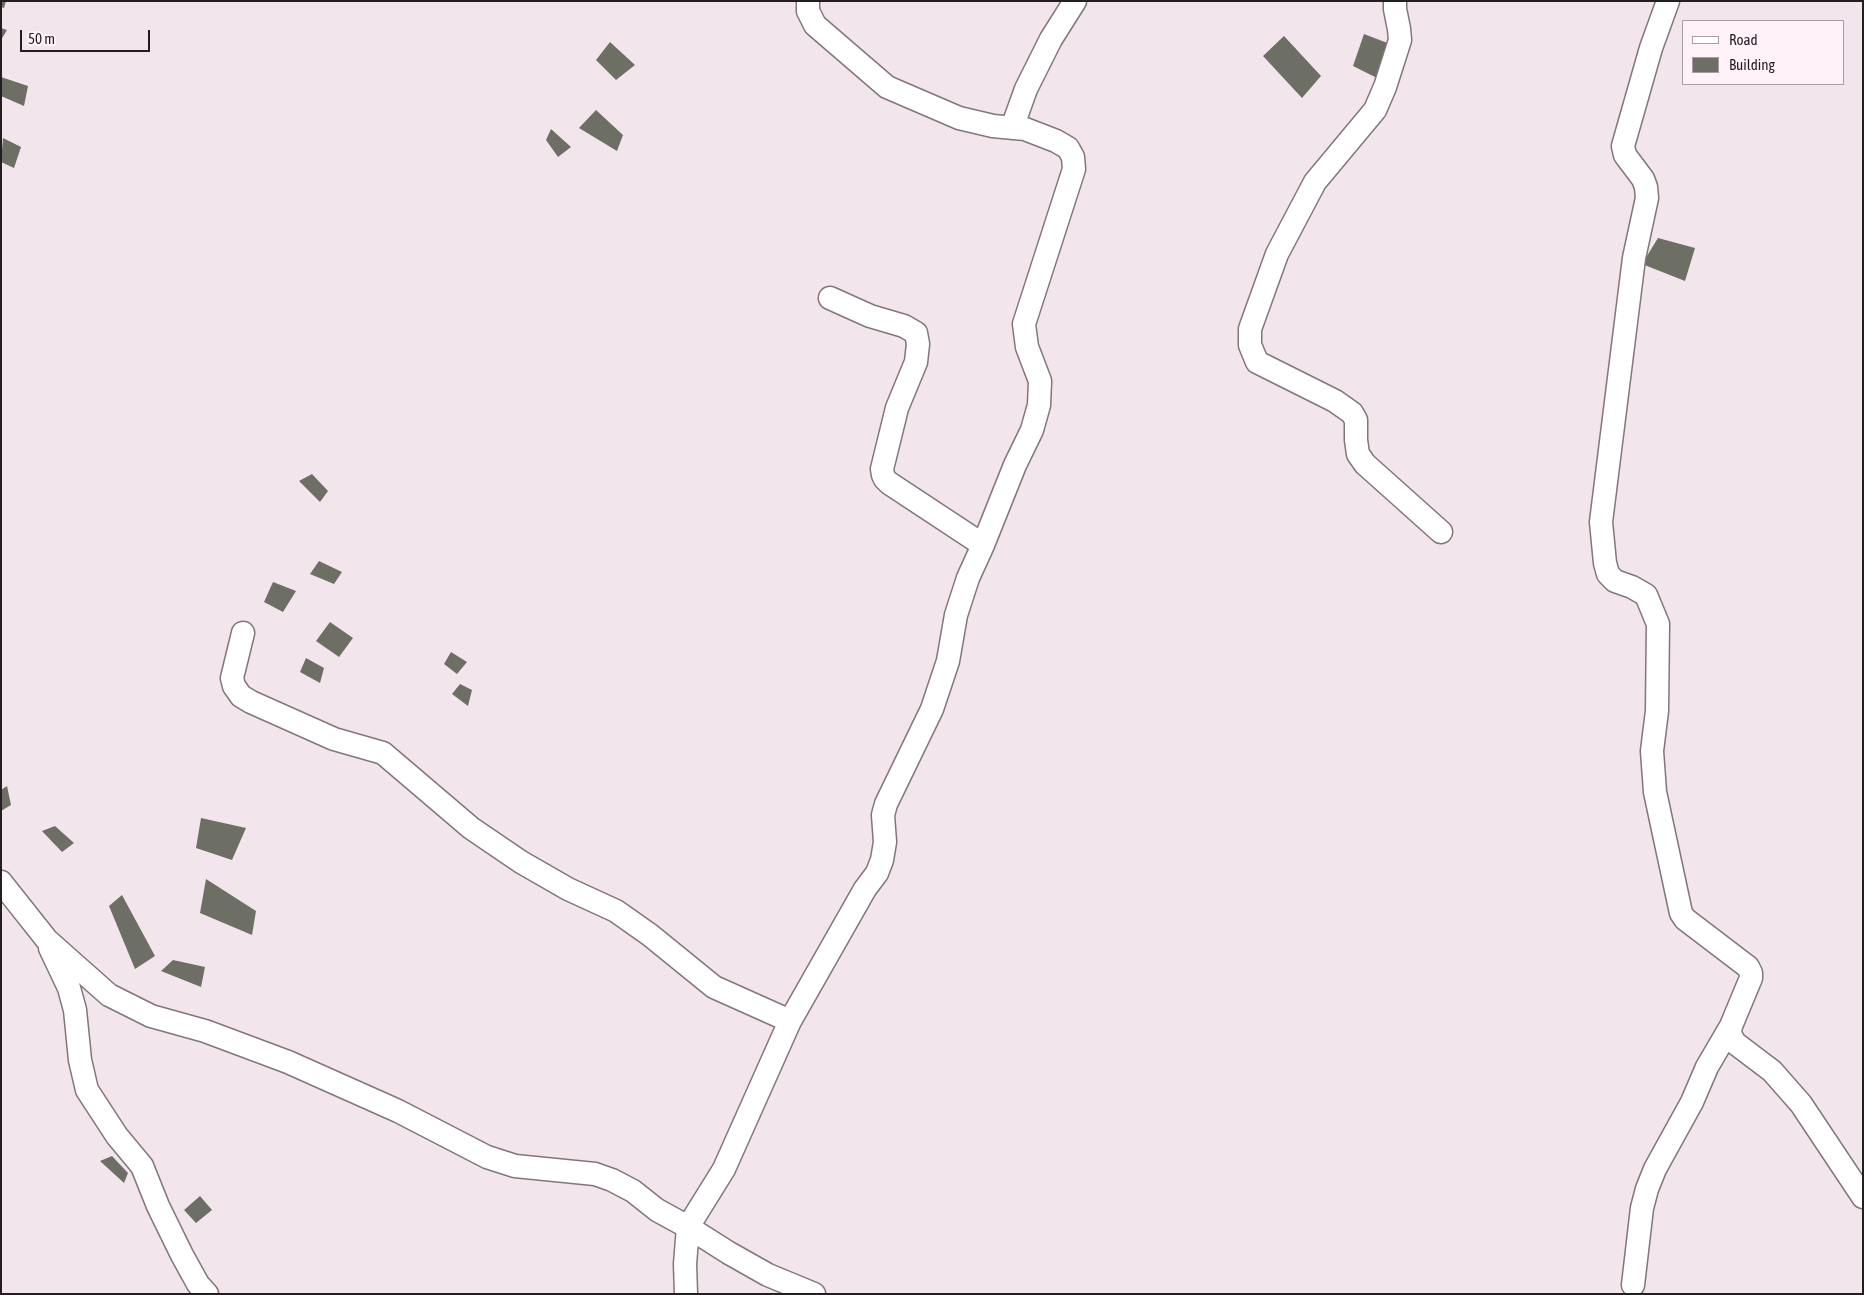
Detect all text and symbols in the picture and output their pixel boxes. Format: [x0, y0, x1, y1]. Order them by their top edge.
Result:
scale bar [22, 20, 152, 52]
legend [1682, 20, 1844, 85]
text: 50 m [28, 30, 55, 47]
text: Road [1729, 31, 1758, 48]
text: Building [1729, 56, 1775, 73]

